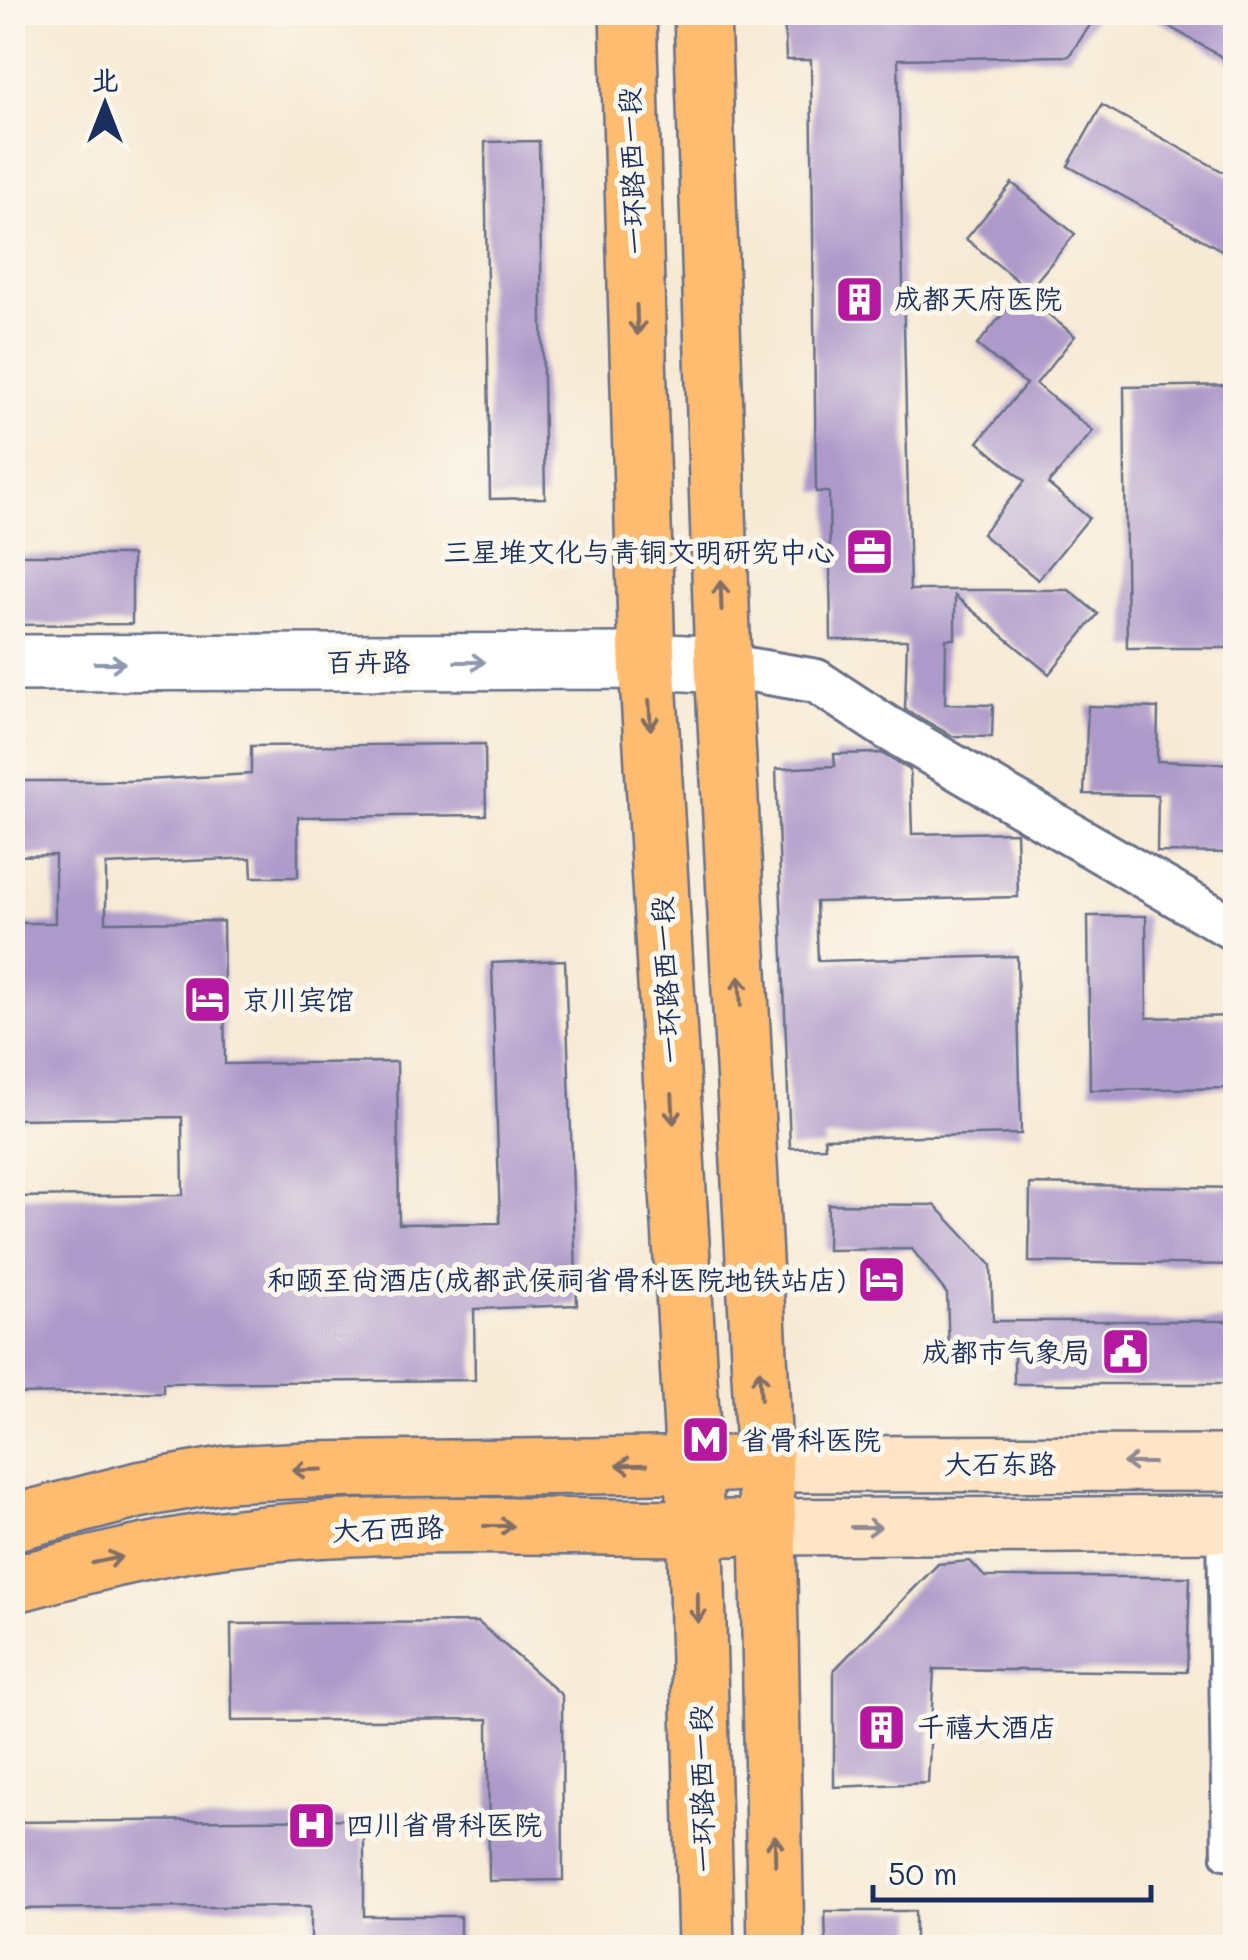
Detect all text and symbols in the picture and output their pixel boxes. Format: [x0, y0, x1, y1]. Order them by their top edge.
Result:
north arrow [55, 55, 155, 155]
text: 北 [91, 61, 119, 97]
street label: 一环路西一段 [610, 86, 652, 256]
building icon: 成都天府医院 [833, 273, 885, 325]
place label: 成都天府医院 [894, 280, 1062, 316]
one-way arrow [627, 303, 646, 335]
office icon: 三星堆文化与青铜文明研究中心 [844, 526, 896, 578]
place label: 三星堆文化与青铜文明研究中心 [443, 533, 835, 569]
one-way arrow [711, 581, 730, 613]
street label: 百卉路 [326, 643, 410, 679]
one-way arrow [452, 652, 485, 672]
one-way arrow [92, 654, 125, 672]
one-way arrow [641, 698, 660, 730]
street label: 一环路西一段 [643, 895, 687, 1065]
hotel icon: 京川宾馆 [181, 974, 233, 1026]
one-way arrow [730, 975, 749, 1007]
place label: 京川宾馆 [242, 981, 354, 1017]
one-way arrow [664, 1092, 683, 1124]
hotel icon: 和颐至尚酒店(成都武侯祠省骨科医院地铁站店) [855, 1254, 907, 1306]
place label: 和颐至尚酒店(成都武侯祠省骨科医院地铁站店) [267, 1261, 846, 1297]
public building icon: 成都市气象局 [1099, 1326, 1151, 1378]
place label: 成都市气象局 [922, 1333, 1090, 1369]
one-way arrow [750, 1370, 769, 1402]
metro station icon: 省骨科医院 [680, 1414, 732, 1466]
place label: 省骨科医院 [741, 1421, 881, 1457]
street label: 大石东路 [944, 1445, 1056, 1481]
one-way arrow [1123, 1454, 1156, 1472]
one-way arrow [616, 1456, 648, 1474]
one-way arrow [291, 1461, 323, 1480]
street label: 大石西路 [331, 1508, 445, 1548]
one-way arrow [483, 1517, 515, 1536]
one-way arrow [848, 1518, 881, 1536]
one-way arrow [90, 1550, 122, 1568]
one-way arrow [688, 1592, 707, 1624]
building icon: 千禧大酒店 [856, 1701, 908, 1753]
street label: 一环路西一段 [682, 1705, 720, 1873]
place label: 千禧大酒店 [917, 1708, 1057, 1744]
hospital icon: 四川省骨科医院 [285, 1799, 337, 1851]
place label: 四川省骨科医院 [346, 1806, 542, 1842]
one-way arrow [765, 1835, 784, 1867]
scale bar [873, 1840, 1150, 1902]
text: 50 m [888, 1853, 958, 1893]

